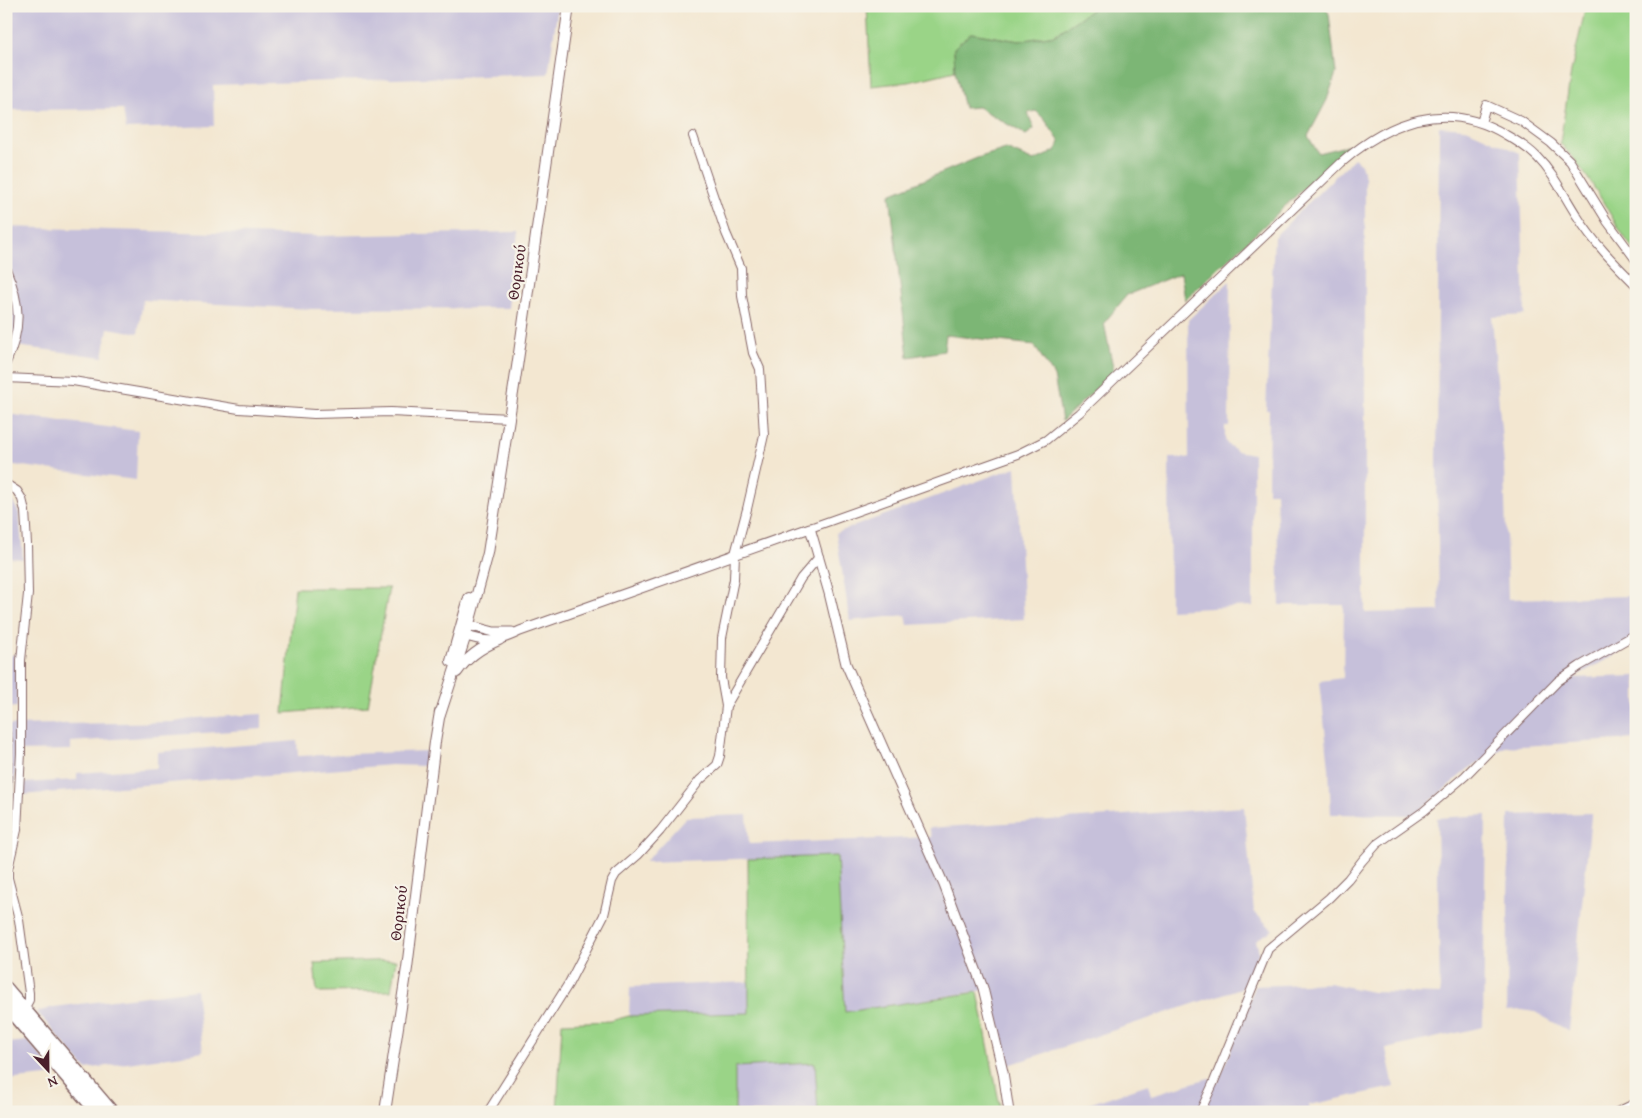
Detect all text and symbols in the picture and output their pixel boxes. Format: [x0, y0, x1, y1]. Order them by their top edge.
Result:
street label: Θορικού [500, 243, 532, 301]
street label: Θορικού [383, 884, 413, 942]
north arrow [22, 1046, 72, 1096]
text: N [44, 1071, 61, 1093]

